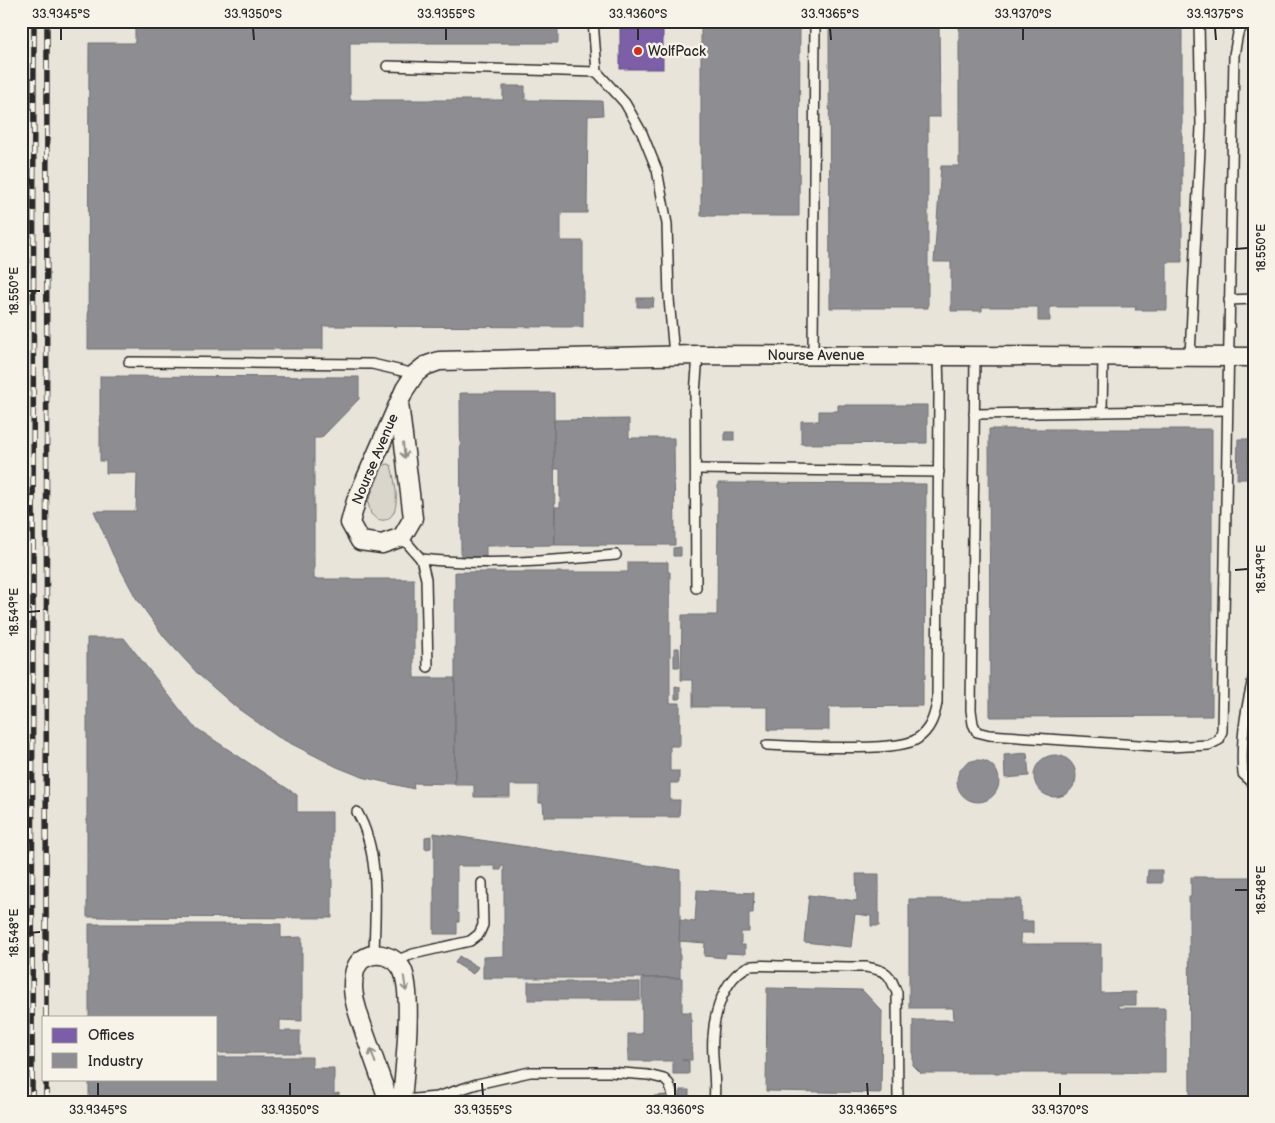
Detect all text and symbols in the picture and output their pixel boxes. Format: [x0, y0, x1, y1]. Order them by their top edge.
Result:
text: 33.9345°S [32, 7, 90, 22]
text: 33.9350°S [224, 7, 282, 22]
text: 33.9355°S [417, 7, 475, 22]
text: 33.9360°S [609, 7, 667, 22]
text: 33.9365°S [801, 7, 859, 22]
text: 33.9370°S [994, 7, 1052, 22]
text: 33.9375°S [1187, 7, 1243, 22]
place label: WolfPack [648, 43, 706, 60]
marker: WolfPack [632, 45, 644, 57]
text: 18.550°E [1254, 224, 1269, 272]
text: 18.550°E [7, 267, 22, 315]
street label: Nourse Avenue [767, 347, 865, 364]
street label: Nourse Avenue [348, 411, 402, 507]
one-way arrow [399, 443, 409, 459]
text: 18.549°E [1254, 545, 1269, 593]
text: 18.549°E [7, 588, 22, 636]
text: 18.548°E [1254, 866, 1269, 914]
text: 18.548°E [7, 909, 22, 957]
one-way arrow [400, 976, 410, 992]
legend [42, 1016, 218, 1080]
text: Offices [88, 1026, 135, 1045]
one-way arrow [368, 1048, 377, 1064]
text: Industry [88, 1052, 143, 1071]
text: 33.9345°S [69, 1103, 127, 1118]
text: 33.9350°S [261, 1103, 319, 1118]
text: 33.9355°S [454, 1103, 512, 1118]
text: 33.9360°S [646, 1103, 704, 1118]
text: 33.9365°S [839, 1103, 897, 1118]
text: 33.9370°S [1031, 1103, 1089, 1118]

